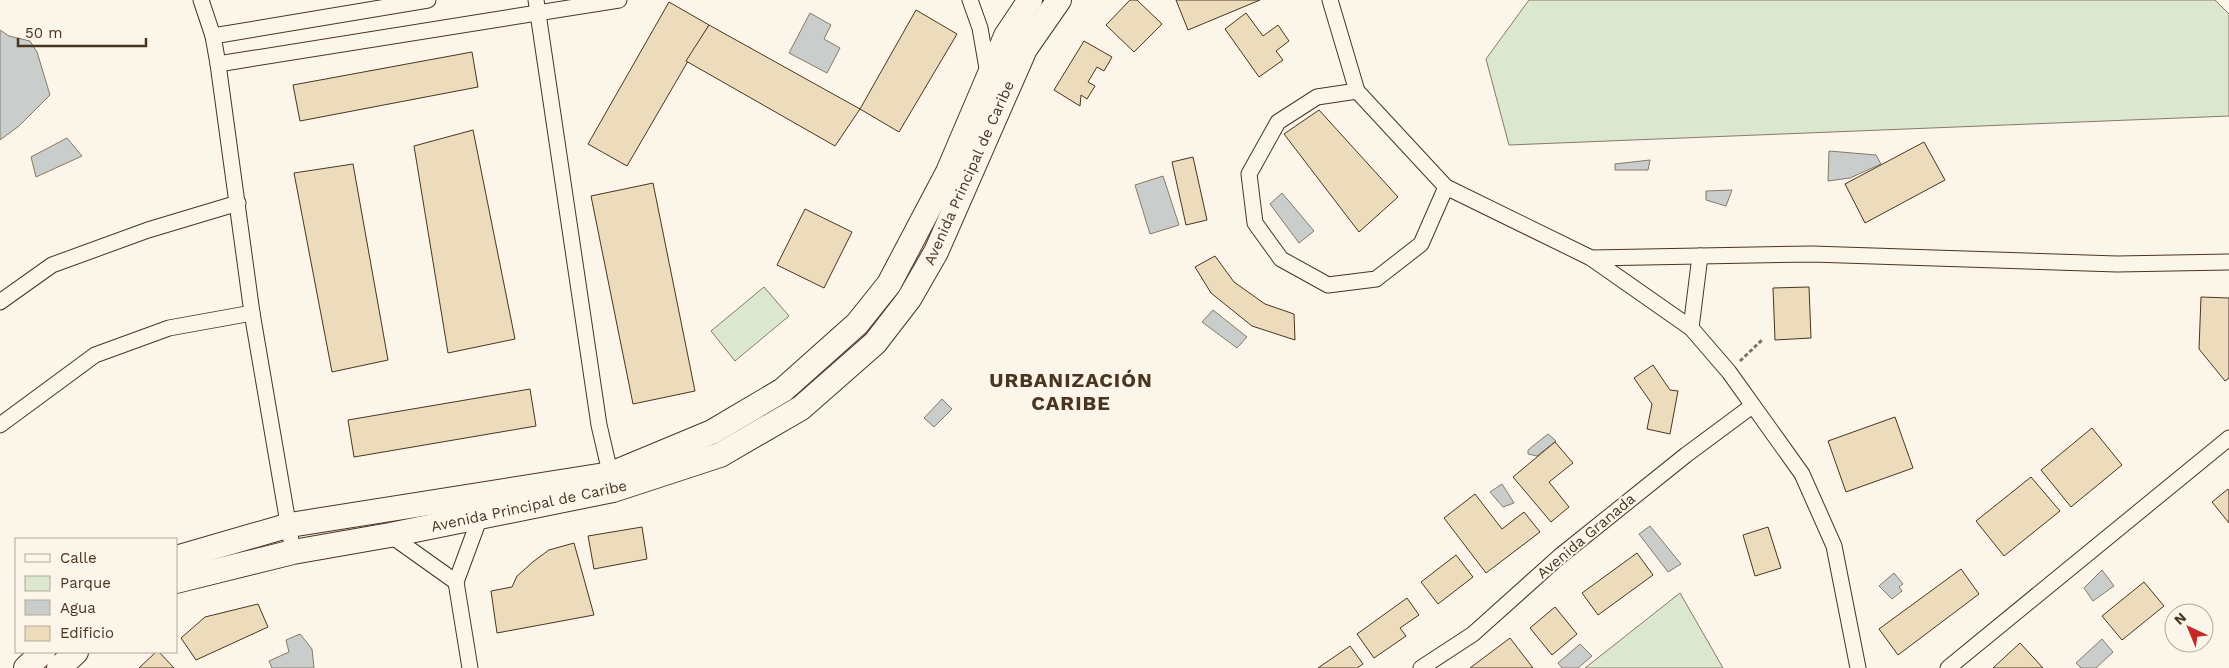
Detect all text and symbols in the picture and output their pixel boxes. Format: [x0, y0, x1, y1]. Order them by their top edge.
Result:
scale bar [18, 15, 145, 47]
text: 50 m [25, 24, 62, 42]
street label: Avenida Principal de Caribe [920, 78, 1018, 268]
district label: URBANIZACIÓN CARIBE [989, 368, 1153, 415]
street label: Avenida Principal de Caribe [429, 476, 629, 536]
street label: Avenida Granada [1533, 489, 1639, 582]
legend [15, 538, 178, 653]
text: Calle [60, 549, 97, 567]
text: Parque [60, 574, 111, 592]
text: Agua [60, 599, 96, 617]
north arrow [2164, 603, 2214, 653]
text: N [2171, 609, 2189, 628]
text: Edificio [60, 624, 114, 642]

